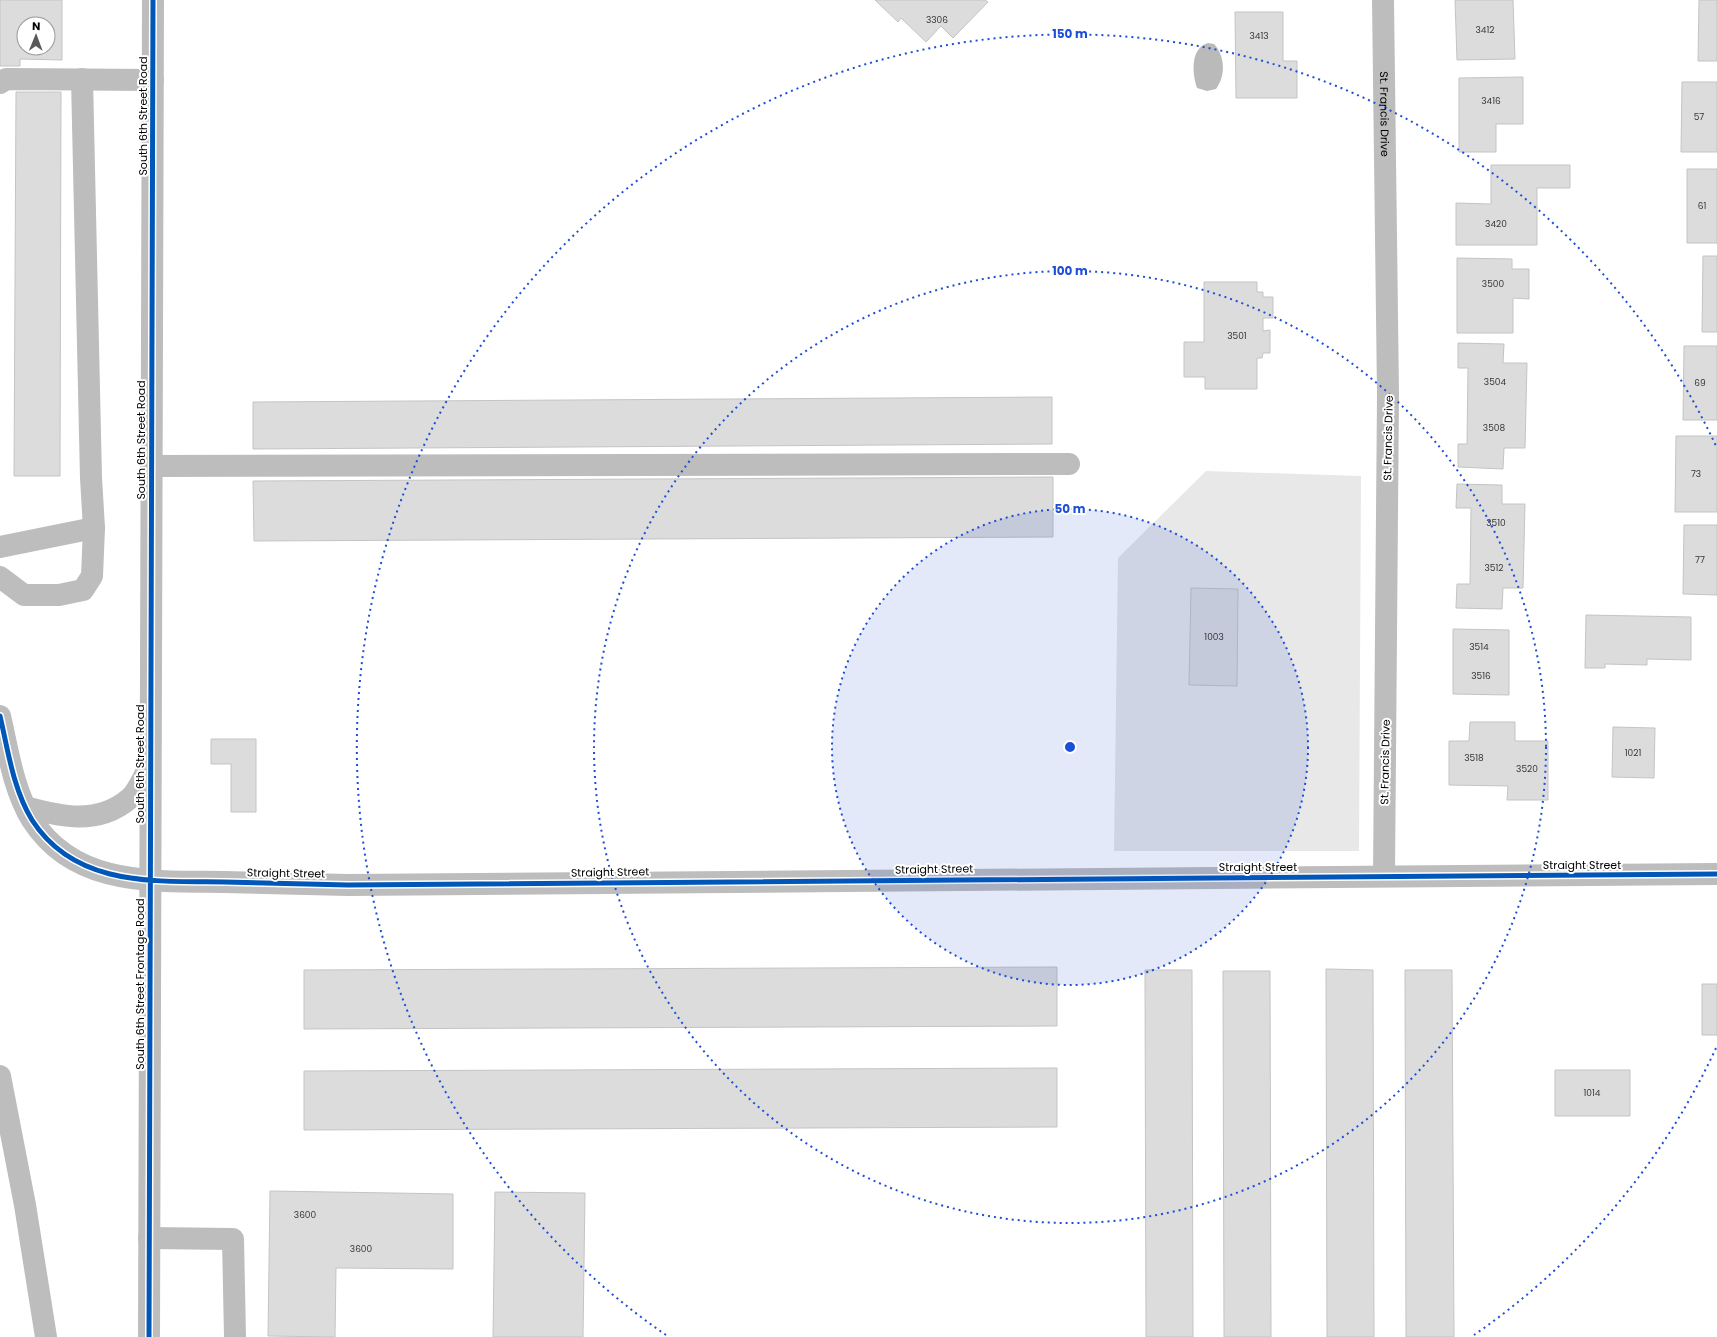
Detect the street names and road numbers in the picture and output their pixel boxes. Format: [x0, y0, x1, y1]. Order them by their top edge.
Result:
street label: South 6th Street Road [135, 56, 151, 176]
street label: St. Francis Drive [1376, 71, 1393, 157]
street label: South 6th Street Road [133, 380, 149, 500]
street label: St. Francis Drive [1379, 395, 1397, 481]
street label: South 6th Street Road [132, 704, 148, 824]
street label: St. Francis Drive [1376, 719, 1394, 805]
street label: Straight Street [1543, 857, 1621, 873]
street label: Straight Street [1219, 859, 1297, 875]
street label: Straight Street [895, 860, 973, 878]
street label: Straight Street [571, 863, 649, 881]
street label: Straight Street [247, 864, 325, 882]
street label: South 6th Street Frontage Road [132, 898, 148, 1070]

